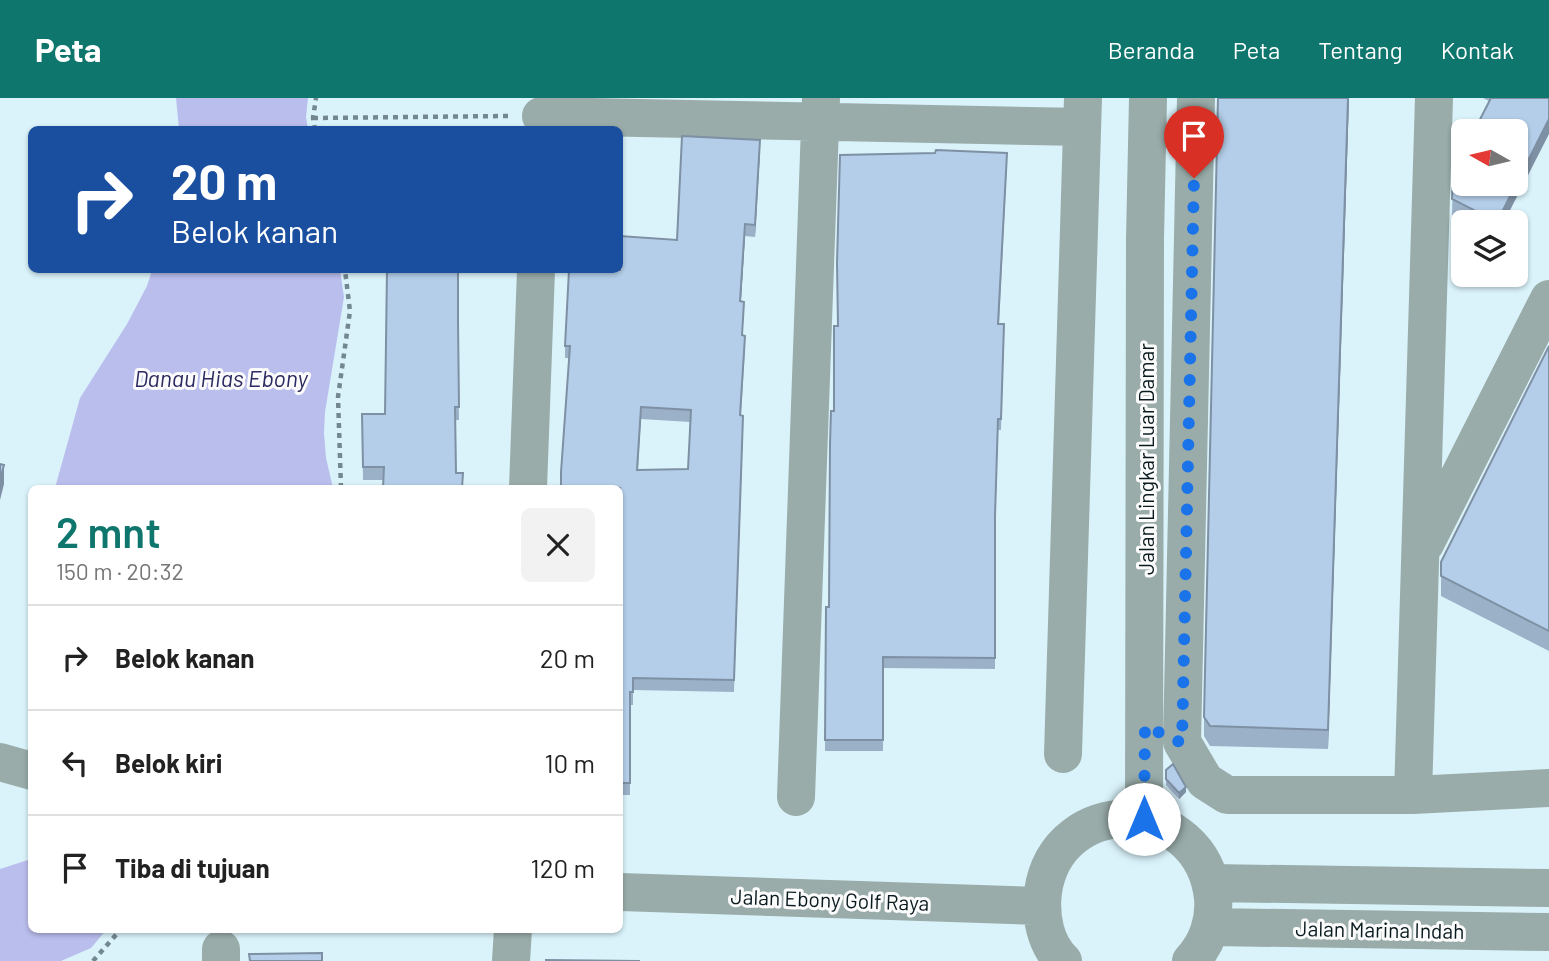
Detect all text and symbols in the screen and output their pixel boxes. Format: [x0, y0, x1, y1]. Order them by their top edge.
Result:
text: Peta [35, 29, 101, 69]
text: Beranda [1108, 35, 1195, 64]
text: Peta [1233, 35, 1280, 64]
text: Tentang [1318, 35, 1403, 64]
text: Kontak [1441, 35, 1514, 64]
pin [1164, 106, 1224, 178]
icon: arrive [1175, 117, 1213, 155]
north arrow [1451, 119, 1528, 196]
map controls [1451, 119, 1528, 287]
text: 20 m [171, 151, 277, 210]
icon: right [56, 154, 147, 245]
button: layers [1451, 210, 1528, 287]
text: Belok kanan [171, 211, 338, 249]
street label: Jalan Lingkar Luar Damar [1133, 343, 1158, 575]
water label: Danau Hias Ebony [134, 364, 309, 392]
text: 2 mnt [56, 506, 161, 556]
button: close [521, 508, 595, 582]
text: 150 m · 20:32 [56, 557, 184, 585]
icon: right [56, 639, 94, 677]
text: Belok kanan [115, 642, 254, 673]
text: 20 m [540, 642, 595, 673]
icon: left [56, 744, 94, 782]
text: Belok kiri [115, 747, 222, 778]
text: 10 m [545, 747, 595, 778]
position arrow [1107, 782, 1181, 856]
icon: arrive [56, 849, 94, 887]
text: Tiba di tujuan [115, 852, 270, 883]
text: 120 m [531, 852, 595, 883]
street label: Jalan Ebony Golf Raya [730, 883, 930, 915]
street label: Jalan Marina Indah [1295, 915, 1465, 943]

